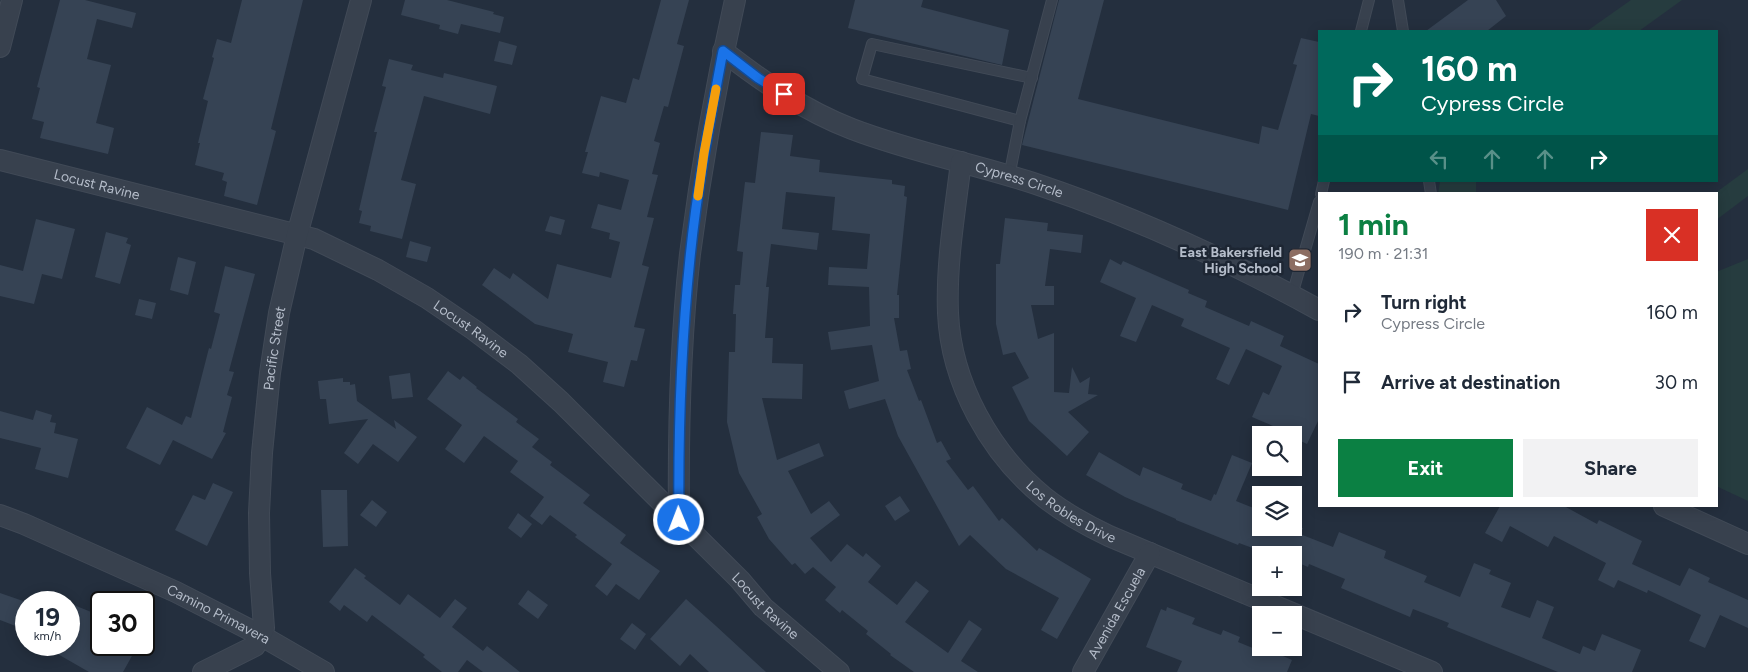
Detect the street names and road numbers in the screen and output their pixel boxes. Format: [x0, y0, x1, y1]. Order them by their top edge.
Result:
street label: Cypress Circle [973, 158, 1066, 201]
street label: Locust Ravine [52, 165, 142, 203]
street label: Locust Ravine [430, 296, 512, 362]
street label: Pacific Street [260, 304, 289, 391]
street label: Los Robles Drive [1022, 477, 1119, 547]
street label: Avenida Escuela [1084, 564, 1149, 661]
street label: Locust Ravine [729, 569, 803, 643]
street label: Camino Primavera [164, 581, 273, 647]

